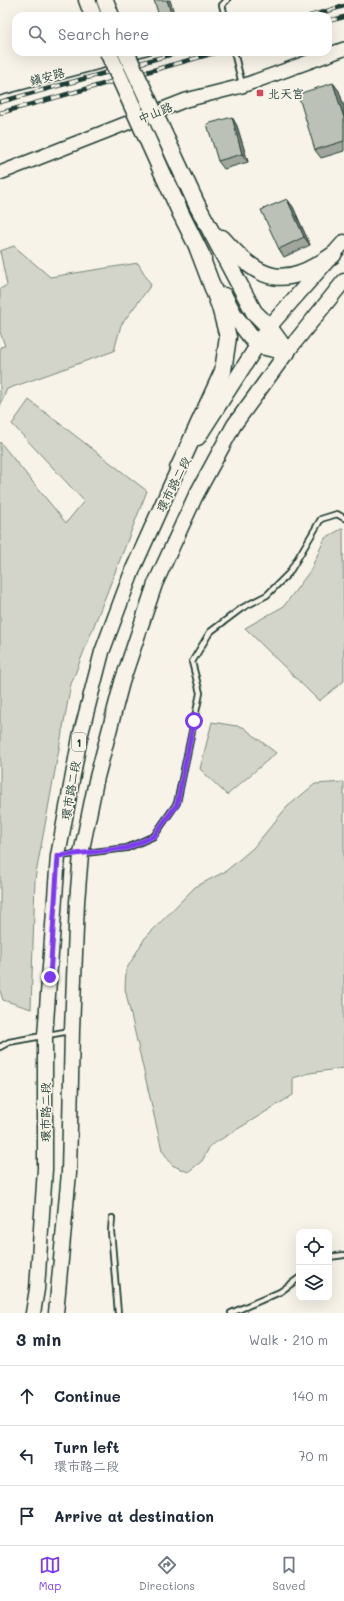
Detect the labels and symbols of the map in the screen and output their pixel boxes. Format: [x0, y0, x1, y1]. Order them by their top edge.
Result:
street label: 鎮安路 [28, 64, 66, 88]
place label: 北天宮 [268, 85, 304, 101]
marker: 北天宮 [255, 88, 265, 98]
street label: 中山路 [135, 98, 175, 126]
street label: 環市路二段 [152, 454, 194, 514]
route start [185, 712, 203, 730]
road number: 1 [72, 733, 86, 751]
street label: 環市路二段 [57, 759, 83, 821]
route end [41, 968, 59, 986]
street label: 環市路二段 [37, 1082, 53, 1142]

